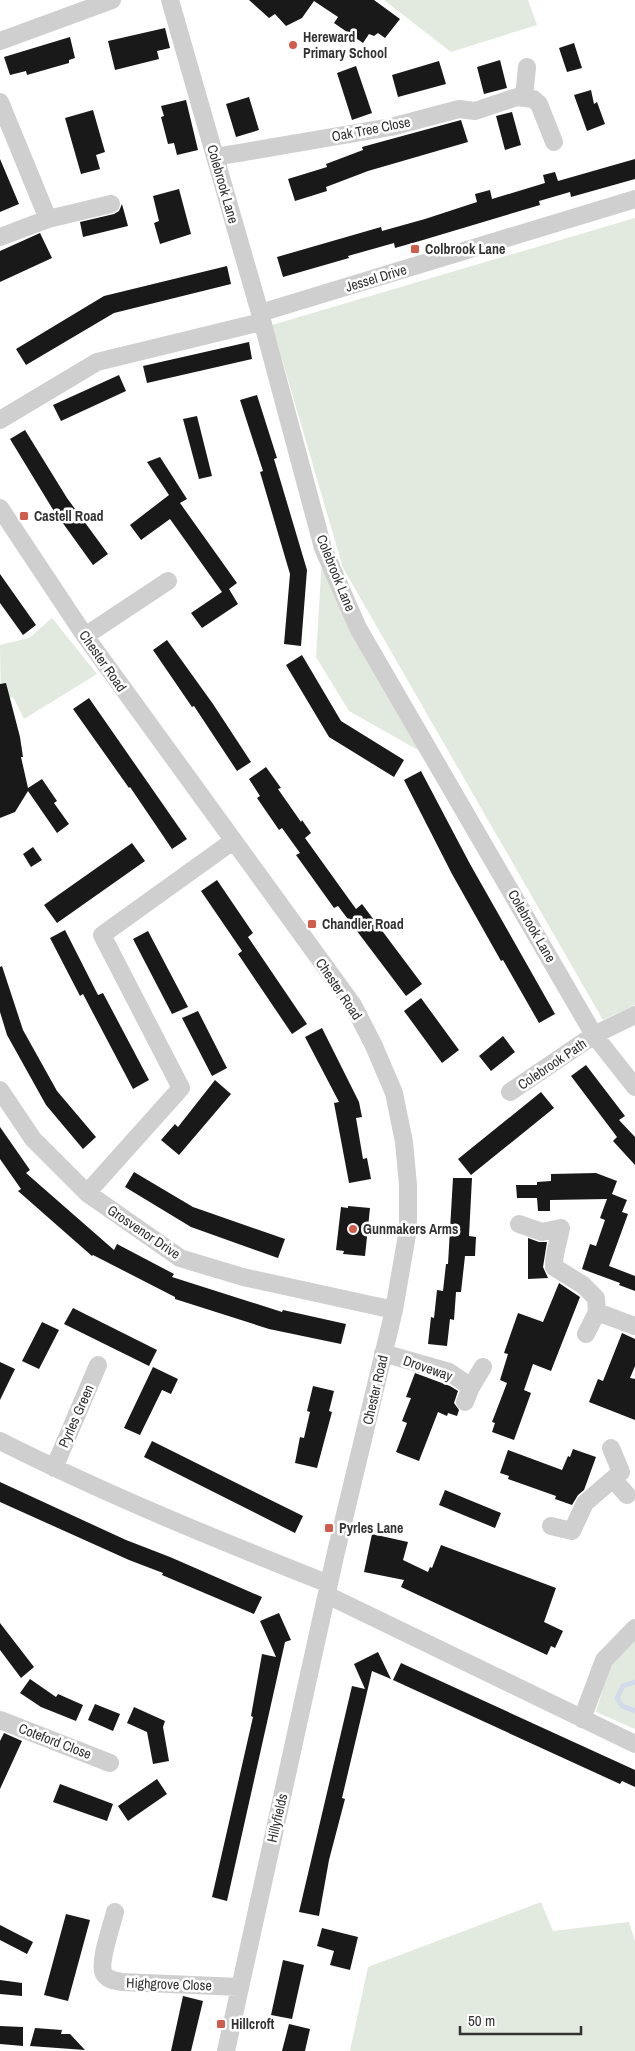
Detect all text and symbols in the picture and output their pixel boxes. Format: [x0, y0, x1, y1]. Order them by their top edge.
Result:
place label: Hereward Primary School [303, 28, 387, 62]
marker: Hereward Primary School [287, 39, 299, 51]
street label: Oak Tree Close [330, 113, 412, 145]
street label: Colebrook Lane [203, 143, 243, 225]
place label: Colbrook Lane [425, 240, 505, 258]
marker: Colbrook Lane [409, 243, 421, 255]
street label: Jessel Drive [343, 260, 409, 296]
place label: Castell Road [34, 507, 104, 525]
marker: Castell Road [18, 510, 30, 522]
street label: Colebrook Lane [312, 532, 360, 614]
street label: Chester Road [75, 627, 131, 695]
street label: Colebrook Lane [504, 886, 560, 966]
place label: Chandler Road [322, 915, 404, 933]
marker: Chandler Road [306, 918, 318, 930]
street label: Chester Road [312, 955, 366, 1023]
street label: Colebrook Path [514, 1034, 590, 1094]
street label: Grosvenor Drive [104, 1201, 184, 1263]
place label: Gunmakers Arms [363, 1220, 458, 1238]
marker: Gunmakers Arms [347, 1223, 359, 1235]
street label: Droveway [401, 1351, 455, 1385]
street label: Chester Road [358, 1353, 392, 1427]
street label: Pyrles Green [54, 1382, 98, 1450]
place label: Pyrles Lane [339, 1519, 403, 1537]
marker: Pyrles Lane [323, 1522, 335, 1534]
street label: Coteford Close [16, 1719, 94, 1763]
street label: Hillyfields [263, 1791, 291, 1844]
street label: Highgrove Close [126, 1974, 212, 1994]
scale bar [460, 2004, 581, 2036]
text: 50 m [468, 2010, 495, 2031]
place label: Hillcroft [231, 2015, 275, 2033]
marker: Hillcroft [215, 2018, 227, 2030]

